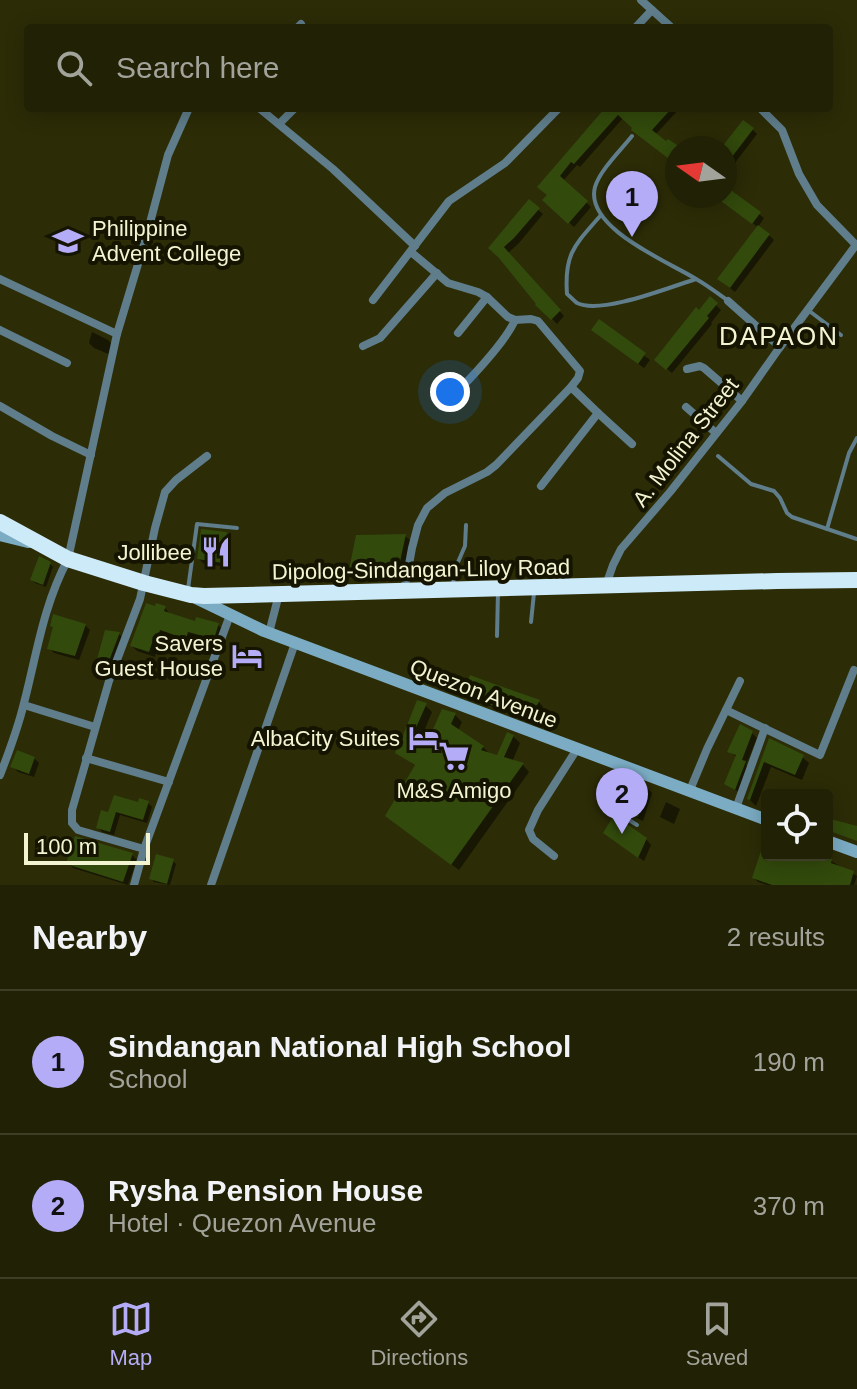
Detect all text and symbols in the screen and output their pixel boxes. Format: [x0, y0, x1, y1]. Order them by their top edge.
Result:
search box [24, 24, 833, 112]
icon: search [52, 46, 96, 90]
text: Search here [116, 51, 279, 84]
north arrow [665, 136, 737, 208]
pin: 1 [606, 171, 658, 237]
place label: Philippine Advent College [92, 216, 241, 266]
school or university icon: Philippine Advent College [51, 224, 85, 258]
district label: DAPAON [719, 321, 839, 351]
your location [430, 372, 470, 412]
street label: A. Molina Street [627, 373, 743, 512]
restaurant icon: Jollibee [199, 535, 233, 569]
place label: Jollibee [117, 540, 192, 565]
street label: Dipolog-Sindangan-Liloy Road [272, 554, 570, 585]
place label: Savers Guest House [95, 631, 223, 681]
hotel icon: Savers Guest House [230, 639, 264, 673]
street label: Quezon Avenue [406, 654, 561, 733]
hotel icon: AlbaCity Suites [407, 721, 441, 755]
place label: AlbaCity Suites [251, 726, 400, 751]
supermarket icon: M&S Amigo [437, 739, 471, 773]
pin: 2 [596, 768, 648, 834]
place label: M&S Amigo [397, 778, 511, 803]
map controls [761, 789, 833, 861]
button: locate [761, 789, 833, 861]
scale bar [24, 829, 150, 865]
text: 100 m [36, 834, 97, 859]
text: Nearby [32, 918, 147, 956]
text: 2 results [727, 922, 825, 952]
text: Sindangan National High School [108, 1030, 571, 1063]
text: 1 [51, 1047, 65, 1077]
text: 190 m [753, 1047, 825, 1077]
text: School [108, 1064, 188, 1094]
text: Rysha Pension House [108, 1174, 423, 1207]
text: 2 [51, 1191, 65, 1221]
text: 370 m [753, 1191, 825, 1221]
text: Hotel · Quezon Avenue [108, 1208, 376, 1238]
tab: Map [109, 1297, 153, 1371]
tab: Directions [370, 1297, 468, 1371]
tab: Saved [686, 1297, 748, 1371]

